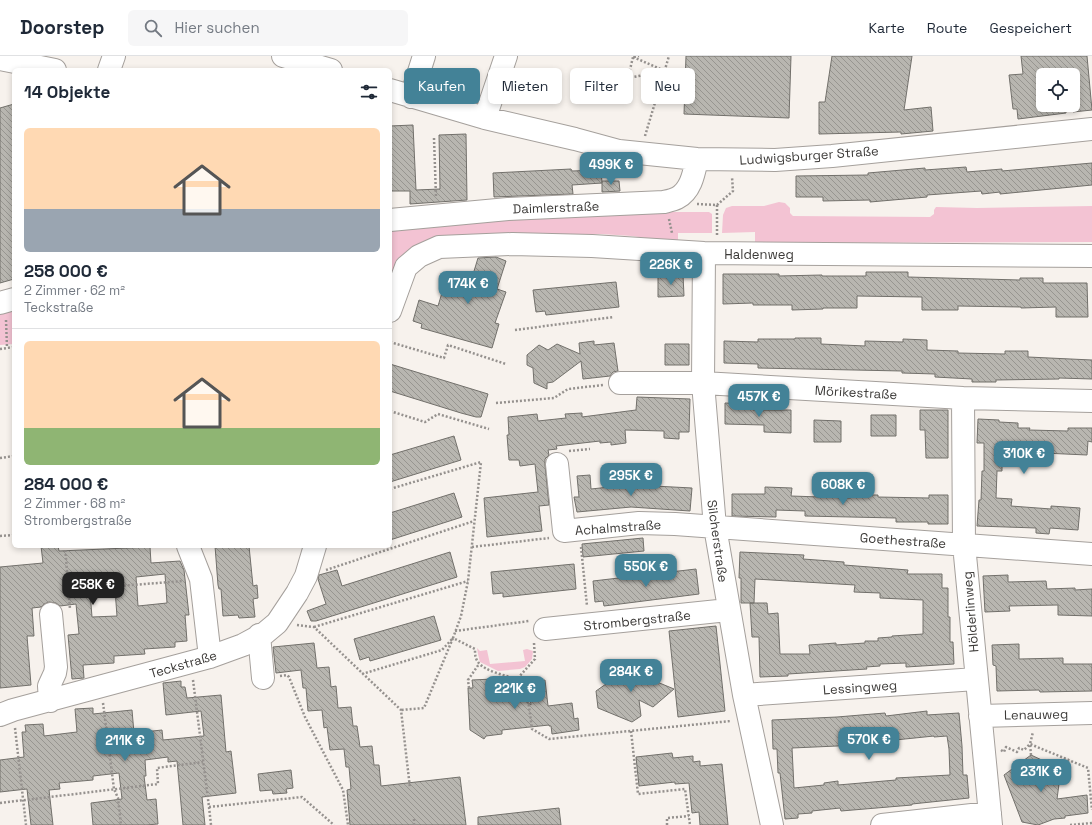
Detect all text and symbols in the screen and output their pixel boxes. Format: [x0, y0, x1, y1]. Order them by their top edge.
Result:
search box [128, 10, 408, 46]
text: Doorstep [20, 15, 104, 40]
icon: search [142, 17, 164, 39]
text: Hier suchen [174, 18, 260, 37]
text: Karte [869, 19, 905, 37]
text: Route [927, 19, 967, 37]
text: Gespeichert [989, 19, 1072, 37]
chip: Kaufen [404, 68, 480, 104]
chip: Mieten [488, 68, 562, 104]
chip: Filter [570, 68, 633, 104]
chip: Neu [641, 68, 695, 104]
map controls [1036, 68, 1080, 112]
button: locate [1036, 68, 1080, 112]
text: 14 Objekte [24, 81, 110, 103]
icon: filters [358, 81, 380, 103]
street label: Ludwigsburger Straße [739, 142, 879, 169]
pin: 499K € [578, 152, 644, 186]
icon: home [166, 154, 238, 226]
text: 499K € [589, 156, 633, 173]
street label: Daimlerstraße [512, 197, 600, 218]
street label: Haldenweg [724, 246, 794, 263]
pin: 226K € [638, 252, 704, 286]
text: 226K € [649, 256, 693, 273]
text: 258 000 € [24, 260, 108, 282]
pin: 174K € [435, 271, 501, 305]
text: 174K € [447, 275, 489, 292]
text: 2 Zimmer · 62 m² [24, 282, 125, 299]
text: Teckstraße [24, 299, 93, 316]
icon: home [166, 367, 238, 439]
street label: Mörikestraße [814, 382, 898, 403]
pin: 457K € [726, 384, 792, 418]
text: 457K € [737, 388, 781, 405]
pin: 310K € [991, 441, 1057, 475]
text: 310K € [1003, 445, 1045, 462]
pin: 295K € [598, 463, 664, 497]
text: 295K € [609, 467, 653, 484]
pin: 608K € [810, 472, 876, 506]
text: 284 000 € [24, 473, 108, 495]
text: 608K € [821, 476, 865, 493]
text: 2 Zimmer · 68 m² [24, 495, 125, 512]
street label: Silcherstraße [703, 499, 732, 583]
text: Strombergstraße [24, 512, 132, 529]
street label: Achalmstraße [574, 516, 662, 539]
street label: Goethestraße [859, 529, 947, 552]
pin: 550K € [613, 554, 679, 588]
text: 550K € [624, 558, 668, 575]
street label: Hölderlinweg [958, 571, 983, 653]
pin: 258K € [60, 572, 126, 606]
text: 258K € [71, 576, 115, 593]
street label: Strombergstraße [583, 606, 691, 635]
street label: Teckstraße [147, 647, 219, 682]
pin: 284K € [598, 659, 664, 693]
text: 284K € [609, 663, 653, 680]
pin: 221K € [482, 676, 548, 710]
street label: Lessingweg [822, 676, 898, 699]
text: 221K € [494, 680, 536, 697]
street label: Lenauweg [1004, 705, 1068, 724]
pin: 570K € [836, 727, 902, 761]
pin: 211K € [92, 728, 158, 762]
text: 570K € [847, 731, 891, 748]
text: 211K € [105, 732, 145, 749]
pin: 231K € [1008, 759, 1074, 793]
text: 231K € [1020, 763, 1062, 780]

